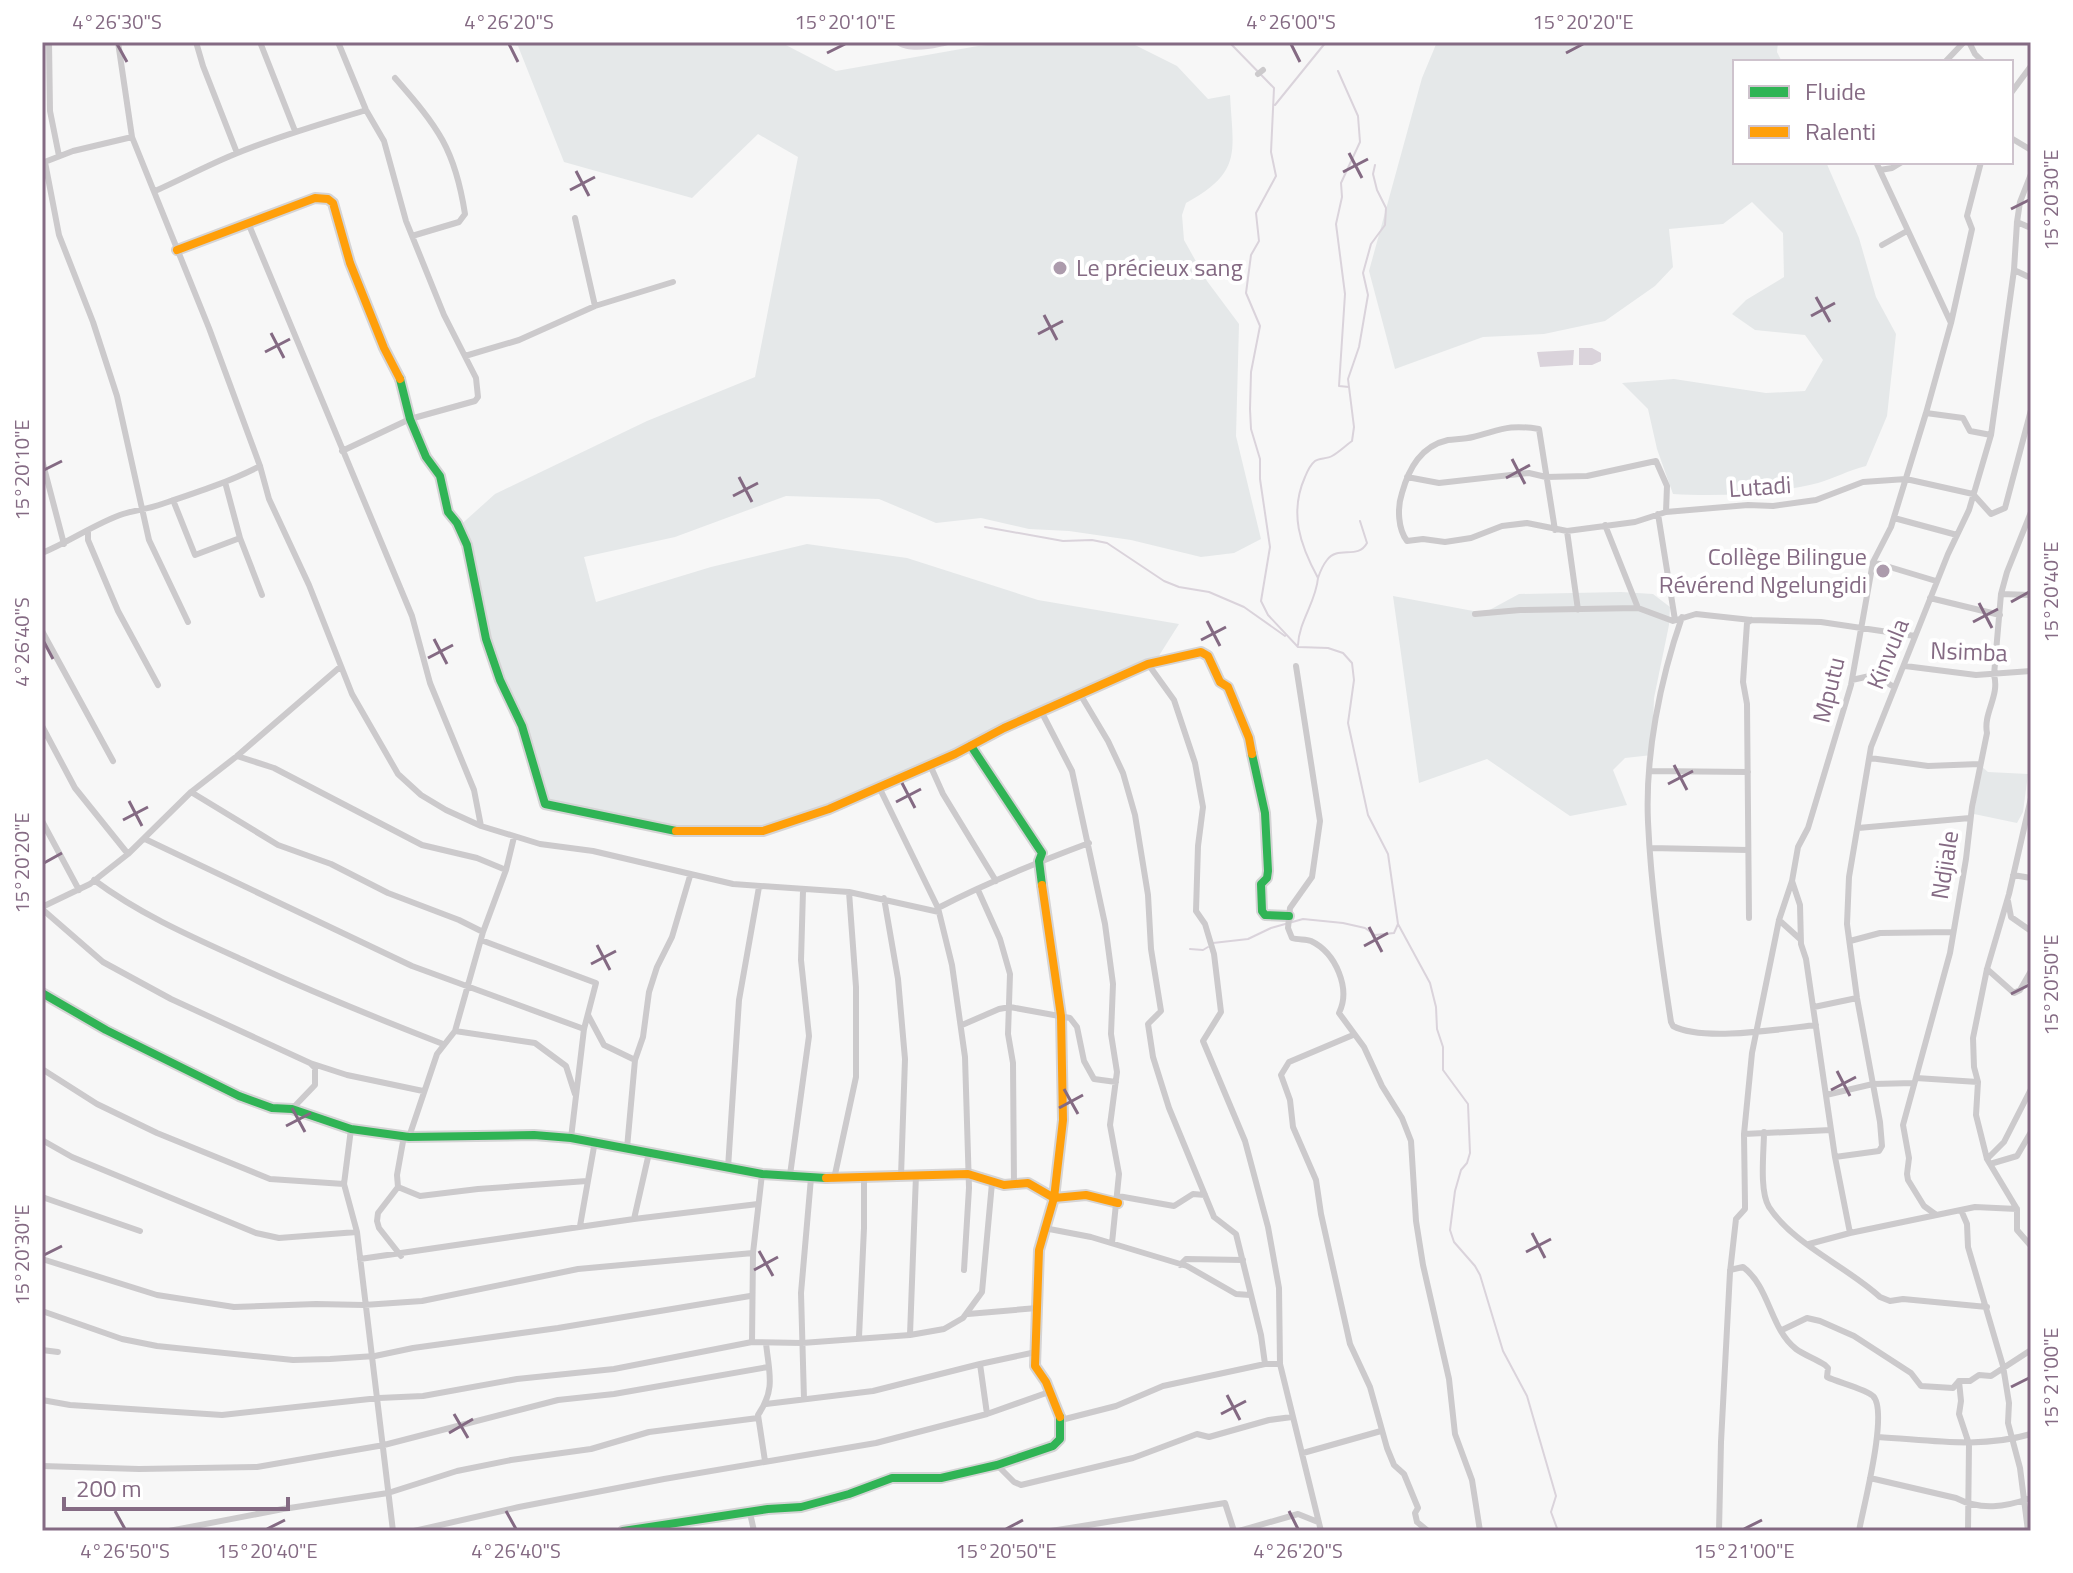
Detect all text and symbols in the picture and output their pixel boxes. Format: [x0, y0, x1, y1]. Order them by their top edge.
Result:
text: 4°26'30"S [72, 6, 162, 37]
text: 4°26'20"S [464, 6, 554, 37]
text: 15°20'10"E [794, 6, 896, 37]
text: 4°26'00"S [1246, 6, 1336, 37]
text: 15°20'20"E [1532, 6, 1634, 37]
legend [1733, 60, 2013, 164]
text: Fluide [1805, 73, 1866, 109]
text: Ralenti [1805, 113, 1876, 149]
text: 15°20'30"E [2035, 149, 2066, 251]
place label: Le précieux sang [1076, 249, 1243, 285]
marker: Le précieux sang [1051, 259, 1069, 277]
text: 15°20'10"E [6, 419, 37, 521]
street label: Lutadi [1727, 466, 1792, 506]
place label: Collège Bilingue Révérend Ngelungidi [1659, 538, 1867, 602]
text: 15°20'40"E [2035, 541, 2066, 643]
marker: Collège Bilingue Révérend Ngelungidi [1874, 562, 1892, 580]
text: 4°26'40"S [6, 597, 37, 687]
street label: Kinvula [1857, 613, 1918, 694]
street label: Nsimba [1930, 632, 2008, 670]
street label: Mputu [1802, 653, 1854, 726]
text: 15°20'20"E [6, 812, 37, 914]
street label: Ndjiale [1921, 828, 1967, 902]
text: 15°20'50"E [2035, 934, 2066, 1036]
text: 15°20'30"E [6, 1204, 37, 1306]
text: 15°21'00"E [2035, 1327, 2066, 1429]
scale bar [64, 1461, 288, 1511]
text: 200 m [76, 1470, 142, 1506]
text: 4°26'50"S [80, 1535, 170, 1566]
text: 15°20'40"E [216, 1535, 318, 1566]
text: 4°26'40"S [471, 1535, 561, 1566]
text: 15°20'50"E [955, 1535, 1057, 1566]
text: 4°26'20"S [1253, 1535, 1343, 1566]
text: 15°21'00"E [1693, 1535, 1795, 1566]

